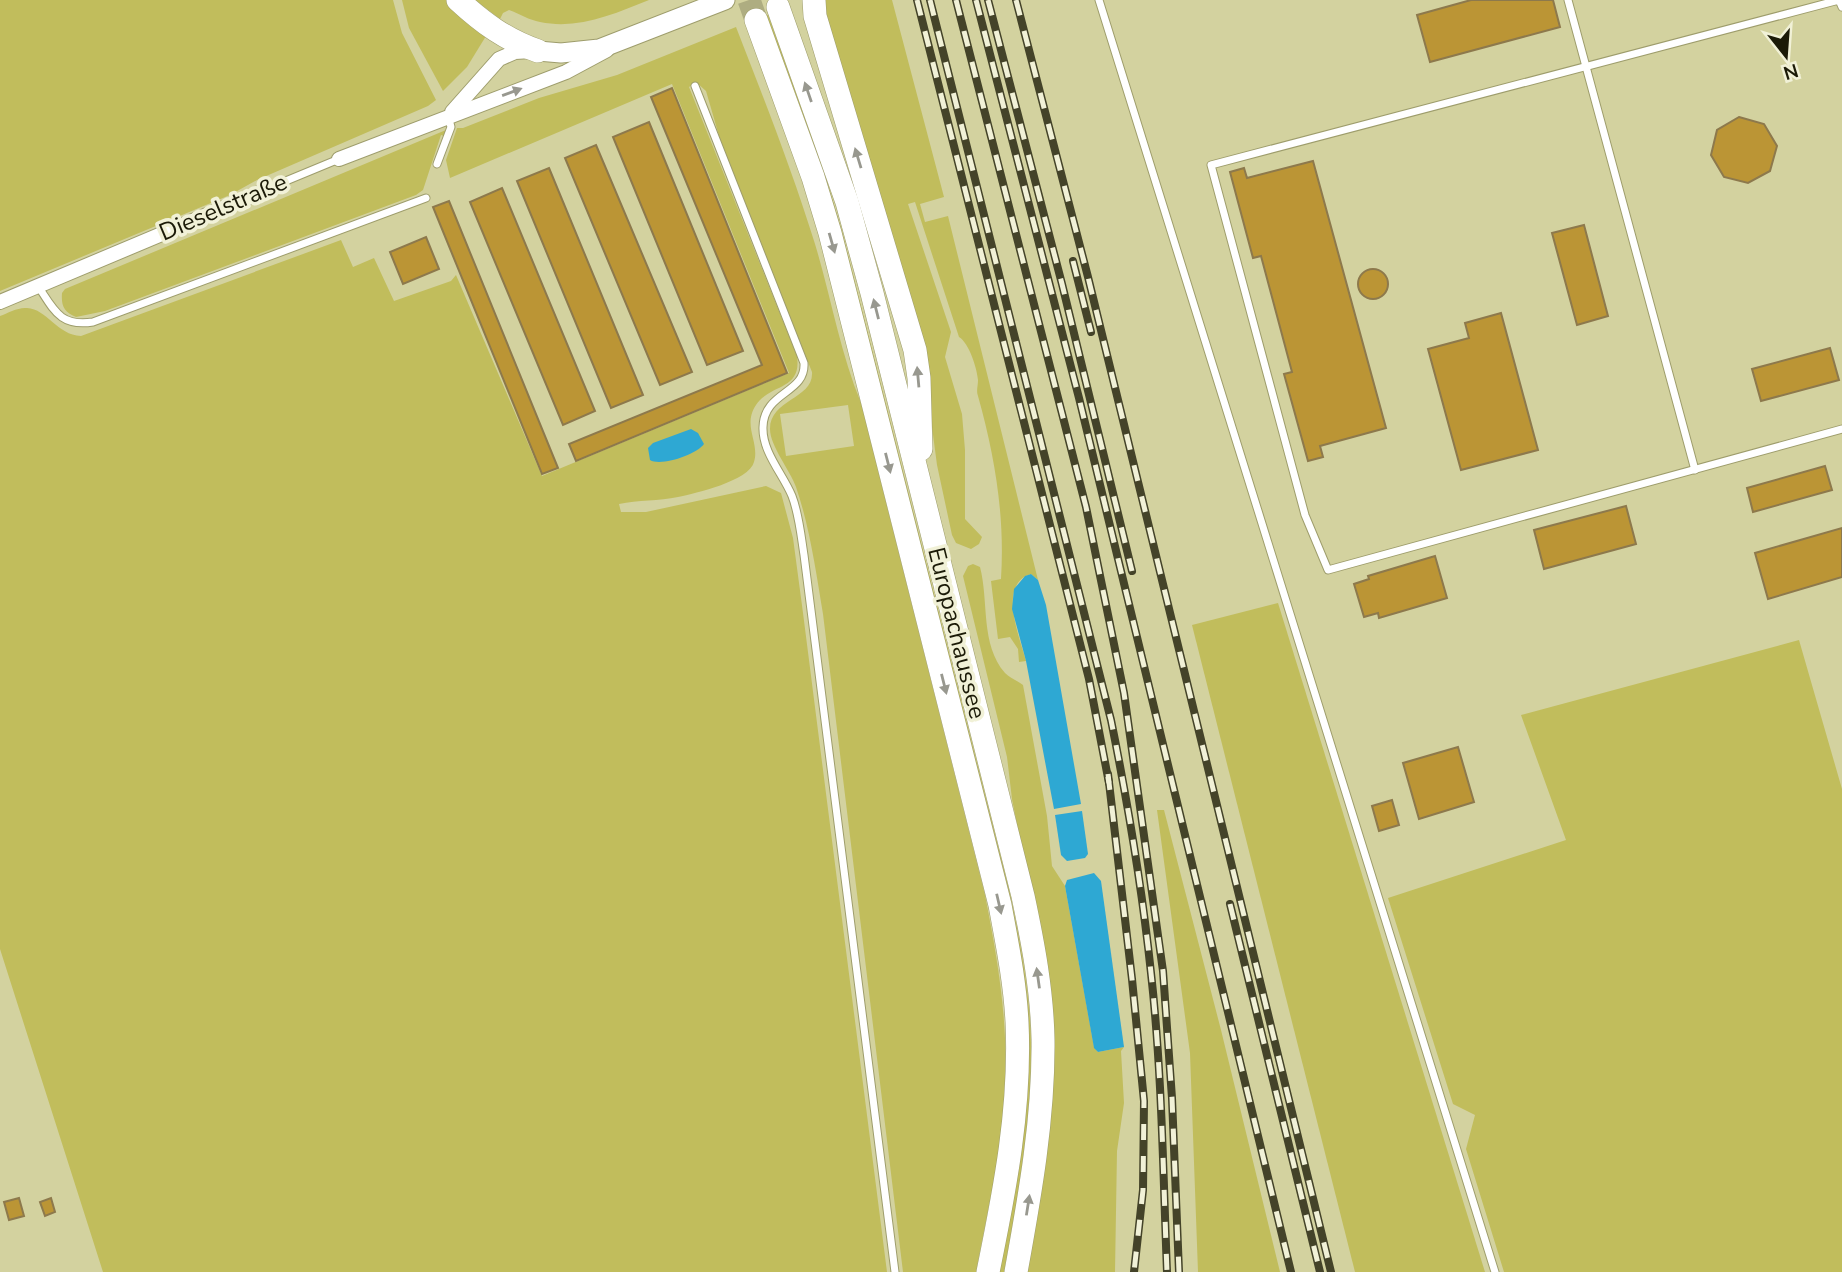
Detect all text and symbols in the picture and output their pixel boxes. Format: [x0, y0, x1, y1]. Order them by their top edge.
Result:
north arrow [1751, 21, 1821, 91]
text: N [1780, 57, 1801, 86]
one-way arrow [802, 82, 813, 103]
one-way arrow [502, 86, 523, 97]
one-way arrow [853, 147, 863, 168]
street label: Dieselstraße [154, 166, 292, 248]
one-way arrow [827, 232, 838, 254]
one-way arrow [871, 298, 882, 320]
one-way arrow [912, 366, 923, 388]
one-way arrow [883, 452, 894, 474]
street label: Europachaussee [920, 544, 994, 722]
one-way arrow [939, 673, 950, 695]
one-way arrow [994, 893, 1005, 915]
one-way arrow [1032, 967, 1043, 989]
one-way arrow [1023, 1194, 1034, 1216]

